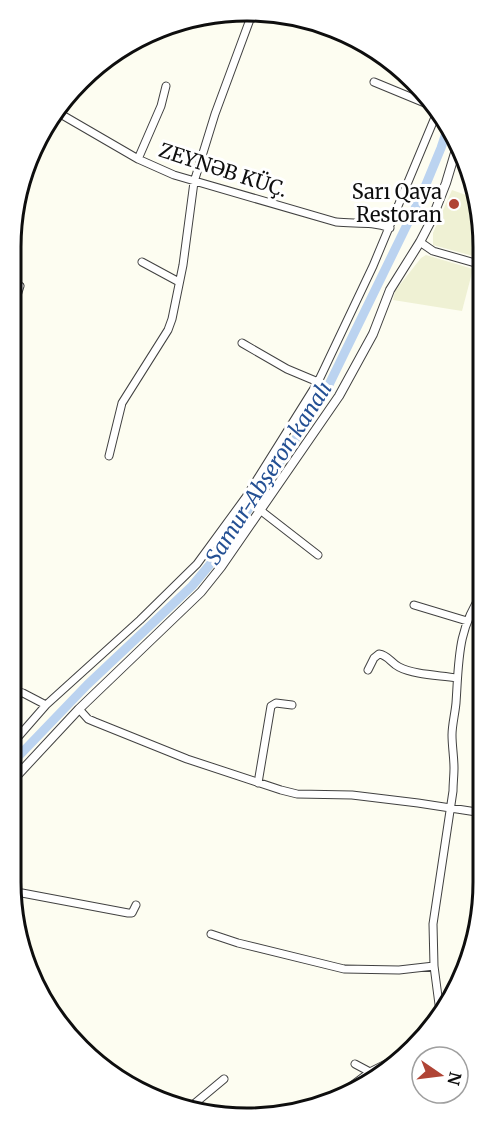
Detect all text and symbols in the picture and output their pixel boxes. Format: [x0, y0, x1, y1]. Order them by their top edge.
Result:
street label: ZEYNƏB KÜÇ. [156, 137, 290, 202]
place label: Sarı Qaya Restoran [352, 179, 442, 227]
marker: Sarı Qaya Restoran [447, 197, 461, 211]
water label: Samur-Abşeron kanalı [199, 376, 338, 569]
north arrow [410, 1045, 470, 1105]
text: N [443, 1070, 466, 1088]

